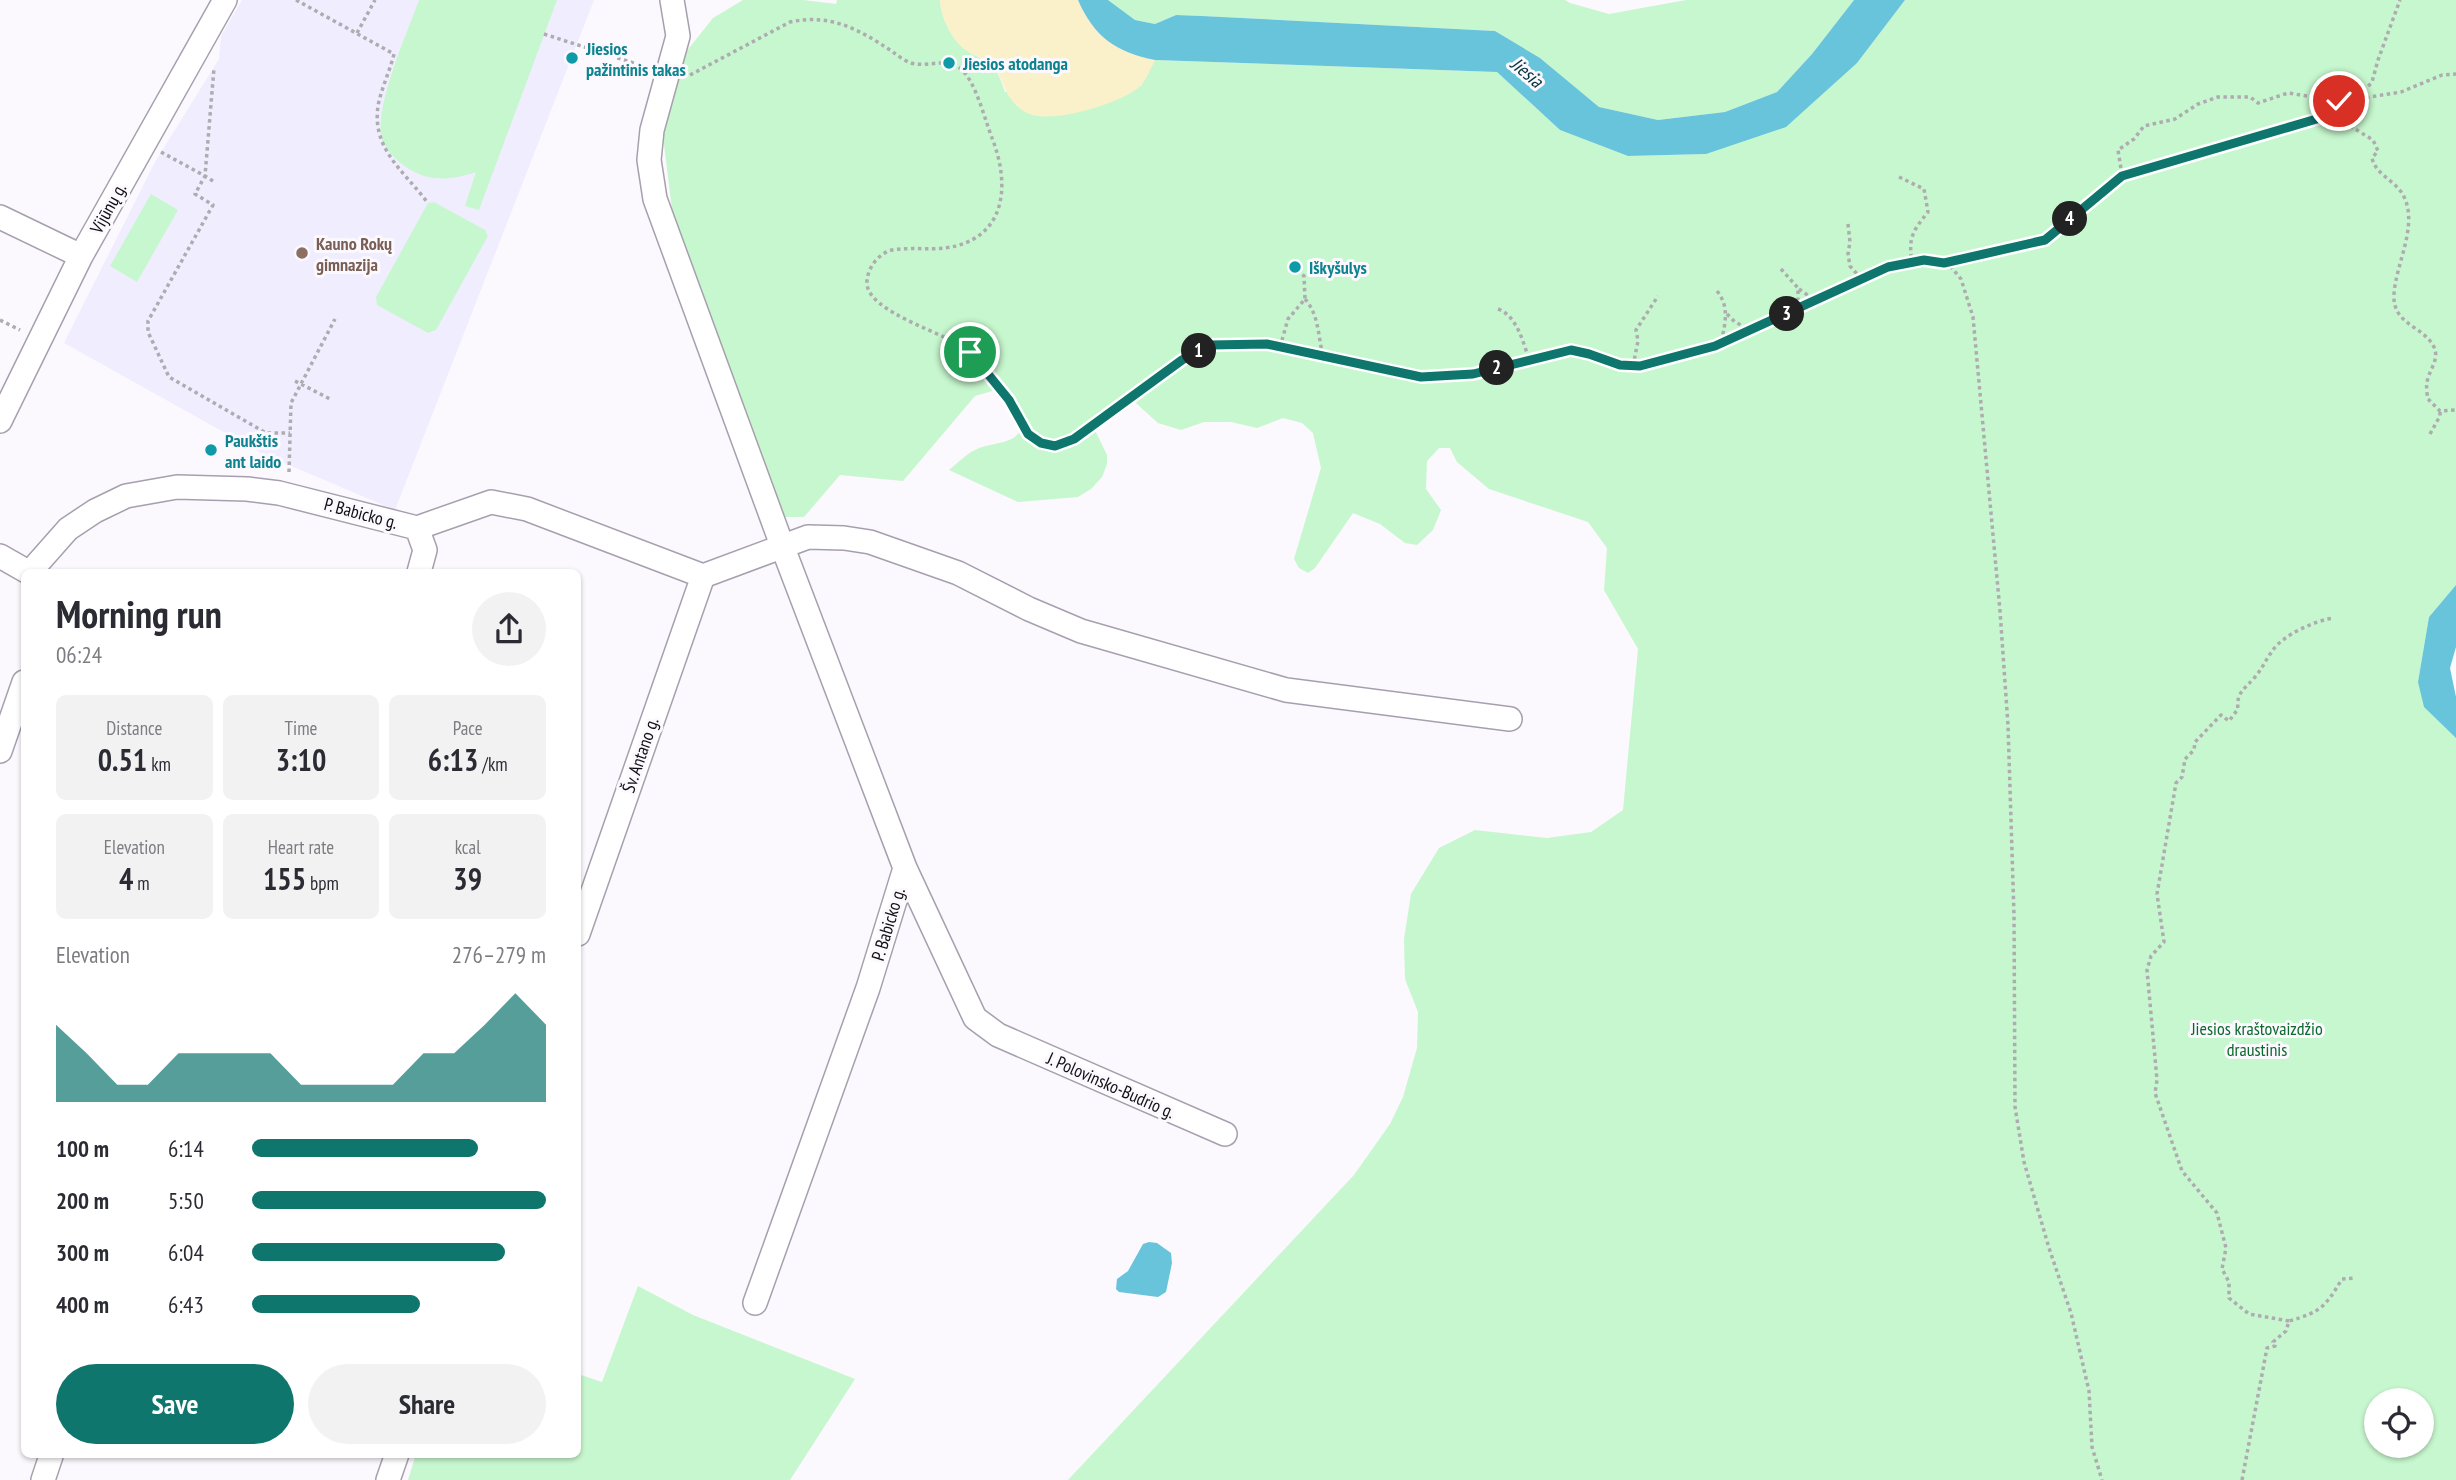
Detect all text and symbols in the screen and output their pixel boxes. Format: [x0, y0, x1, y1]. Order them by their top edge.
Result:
place label: Jiesios pažintinis takas [585, 37, 686, 81]
marker: Jiesios pažintinis takas [564, 50, 580, 66]
water label: Jiesia [1505, 51, 1549, 93]
place label: Jiesios atodanga [962, 52, 1068, 75]
marker: Jiesios atodanga [941, 55, 957, 71]
pin [2309, 71, 2369, 131]
icon: check [2320, 82, 2358, 120]
street label: Vijūnų g. [84, 179, 131, 238]
pin: 4 [2052, 202, 2088, 236]
text: 4 [2065, 206, 2074, 230]
place label: Kauno Rokų gimnazija [316, 232, 392, 276]
marker: Kauno Rokų gimnazija [294, 245, 310, 261]
place label: Iškyšulys [1309, 256, 1367, 279]
marker: Iškyšulys [1287, 259, 1303, 275]
pin: 3 [1770, 296, 1804, 332]
text: 3 [1782, 301, 1791, 325]
pin [940, 322, 1000, 382]
icon: arrive [951, 333, 989, 371]
pin: 1 [1182, 334, 1216, 368]
text: 1 [1194, 338, 1203, 362]
pin: 2 [1480, 350, 1514, 386]
text: 2 [1492, 355, 1501, 379]
place label: Paukštis ant laido [225, 429, 281, 473]
marker: Paukštis ant laido [203, 442, 219, 458]
street label: P. Babicko g. [322, 492, 400, 534]
text: Morning run [56, 589, 222, 638]
button: share [472, 592, 546, 666]
text: 06:24 [56, 640, 102, 669]
street label: Šv. Antano g. [616, 714, 664, 796]
text: Distance [106, 716, 162, 740]
text: Time [285, 716, 317, 740]
text: Pace [453, 716, 483, 740]
text: 0.51 [98, 740, 147, 779]
text: 3:10 [276, 740, 326, 779]
text: 6:13 [428, 740, 478, 779]
text: km [147, 752, 171, 776]
text: /km [478, 752, 508, 776]
text: Elevation [104, 835, 165, 859]
text: Heart rate [268, 835, 334, 859]
text: kcal [455, 835, 481, 859]
text: 4 [119, 859, 133, 898]
text: 155 [263, 859, 306, 898]
text: 39 [453, 859, 482, 898]
text: m [133, 871, 150, 895]
text: bpm [306, 871, 339, 895]
street label: P. Babicko g. [866, 885, 910, 963]
text: Elevation [56, 940, 130, 969]
text: 276–279 m [452, 940, 546, 969]
park label: Jiesios kraštovaizdžio draustinis [2190, 1017, 2323, 1061]
street label: J. Polovinsko-Budrio g. [1043, 1046, 1178, 1123]
text: 100 m [56, 1134, 109, 1163]
text: 6:14 [168, 1134, 204, 1163]
text: 200 m [56, 1186, 109, 1215]
text: 5:50 [168, 1186, 204, 1215]
text: 300 m [56, 1238, 109, 1267]
text: 6:04 [168, 1238, 204, 1267]
text: 400 m [56, 1290, 109, 1319]
text: 6:43 [168, 1290, 204, 1319]
button: Save [56, 1364, 294, 1444]
button: Share [308, 1364, 546, 1444]
map controls [2364, 1388, 2434, 1458]
button: locate [2364, 1388, 2434, 1458]

